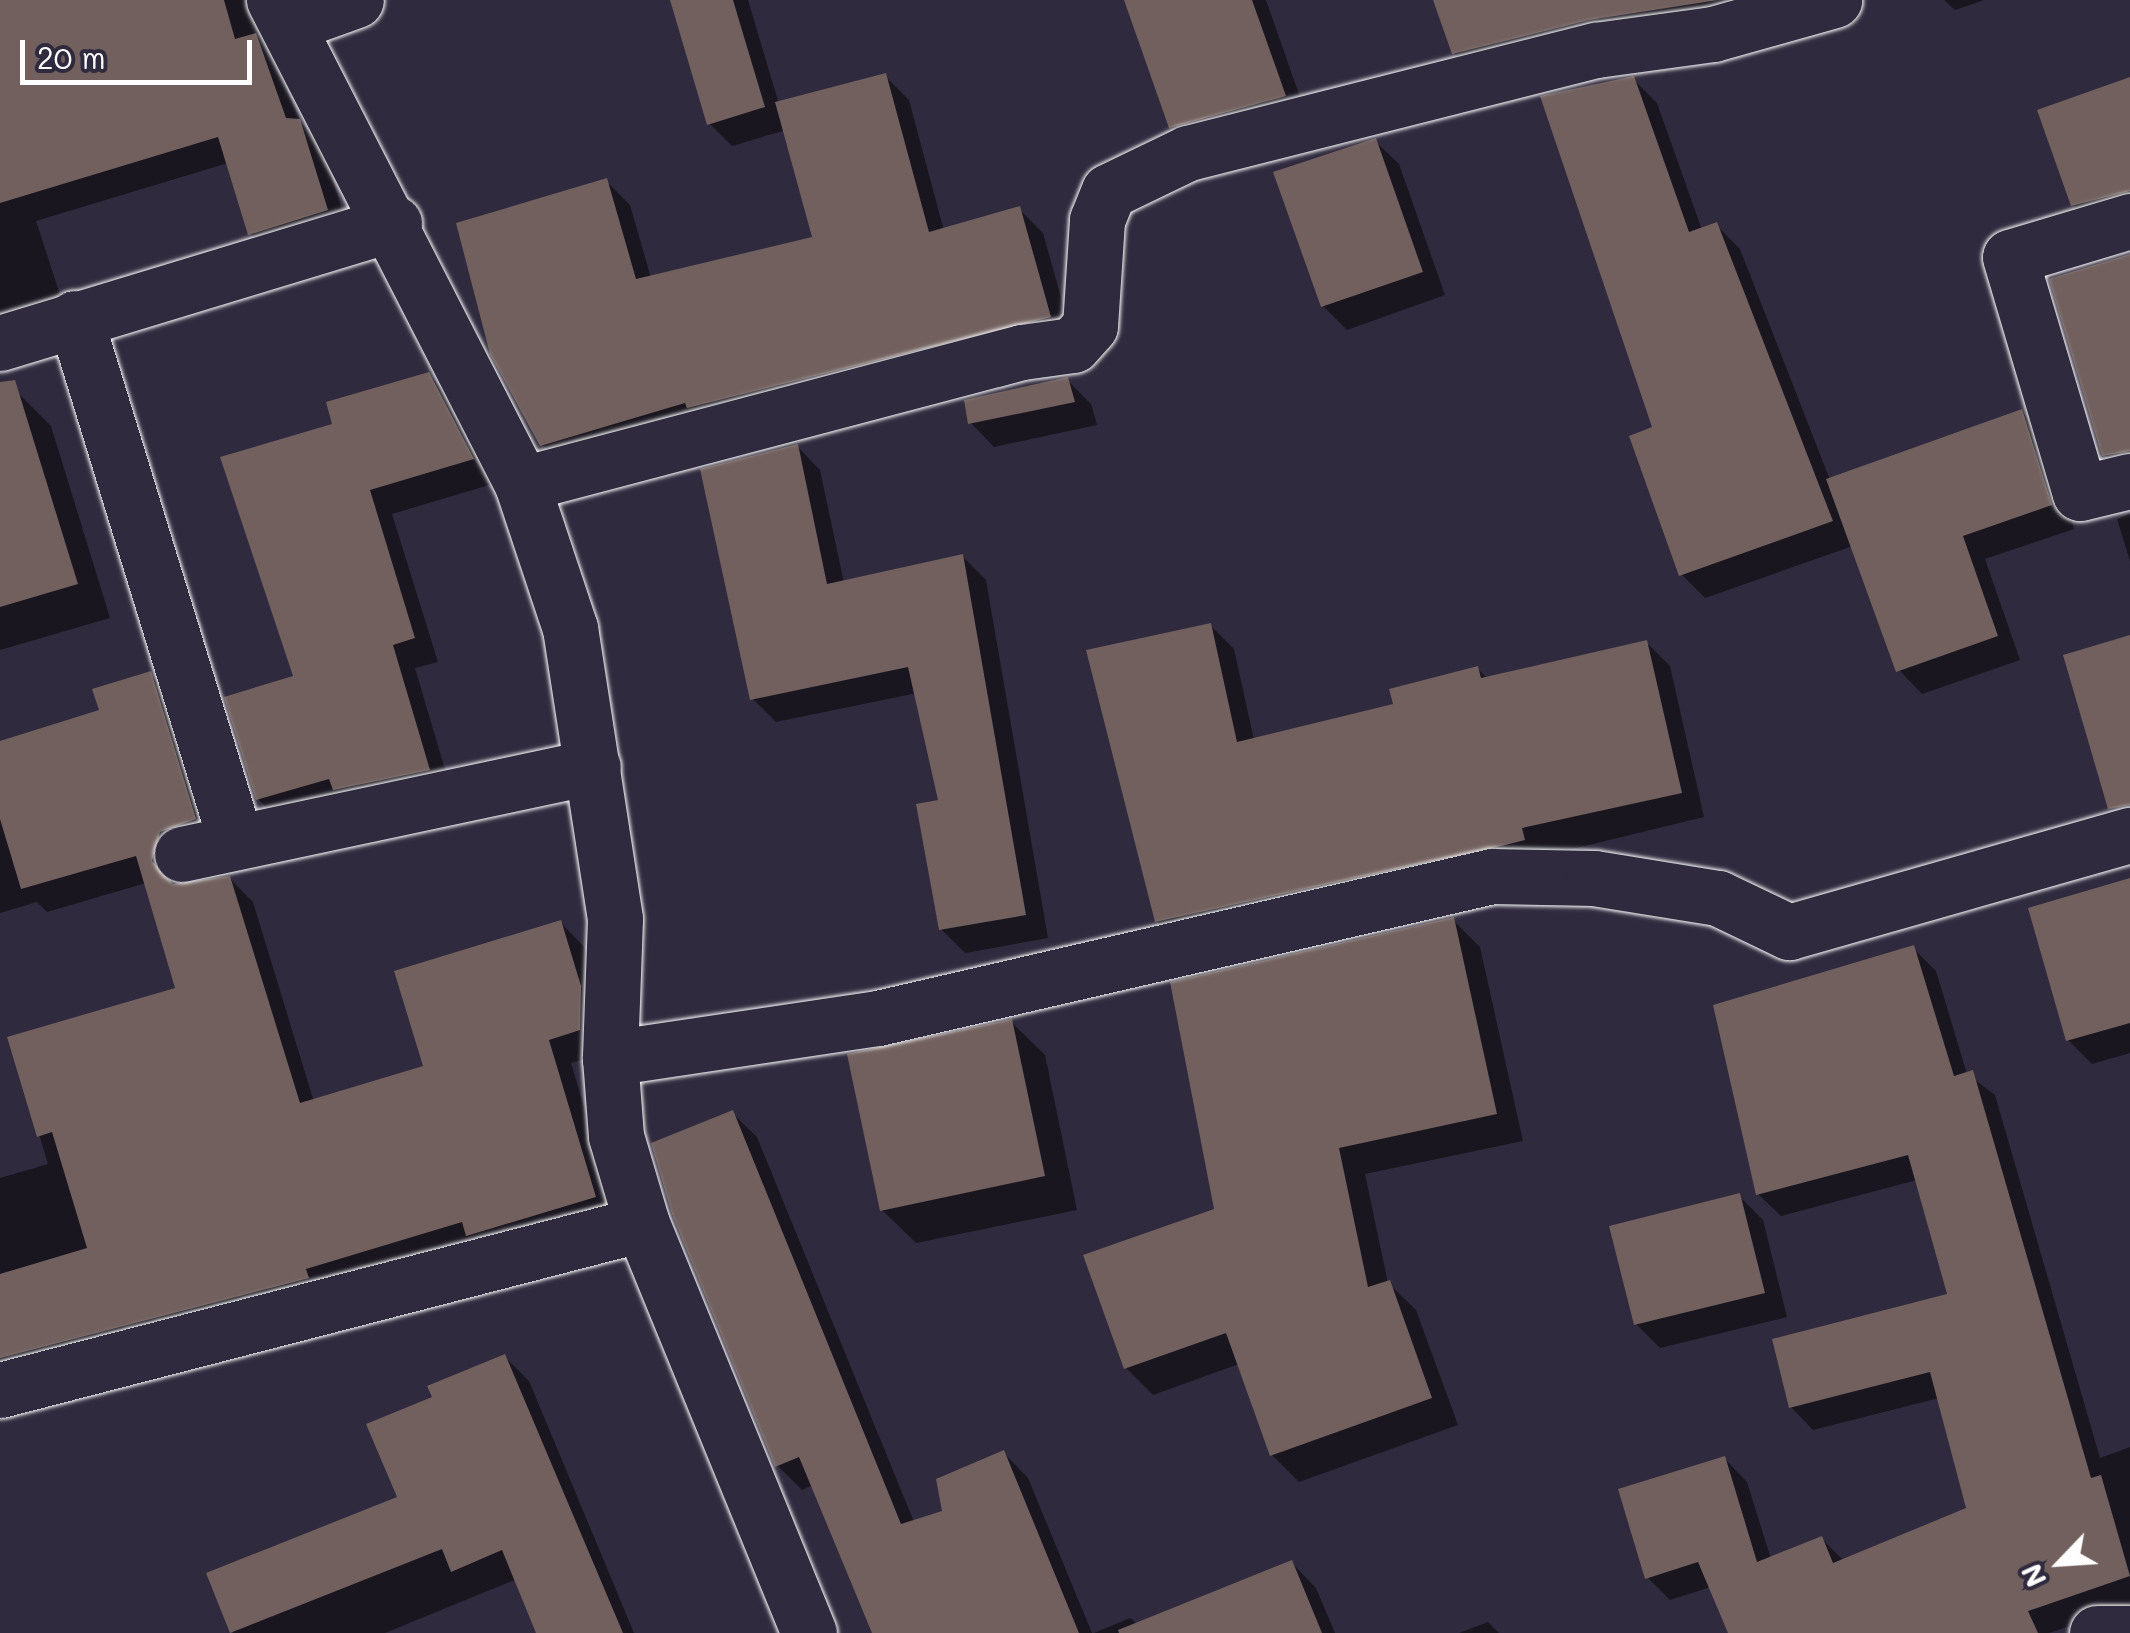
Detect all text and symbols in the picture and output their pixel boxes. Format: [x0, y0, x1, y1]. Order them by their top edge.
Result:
scale bar [25, 20, 258, 82]
text: 20 m [37, 37, 106, 77]
north arrow [2010, 1513, 2110, 1613]
text: N [2012, 1558, 2054, 1593]

